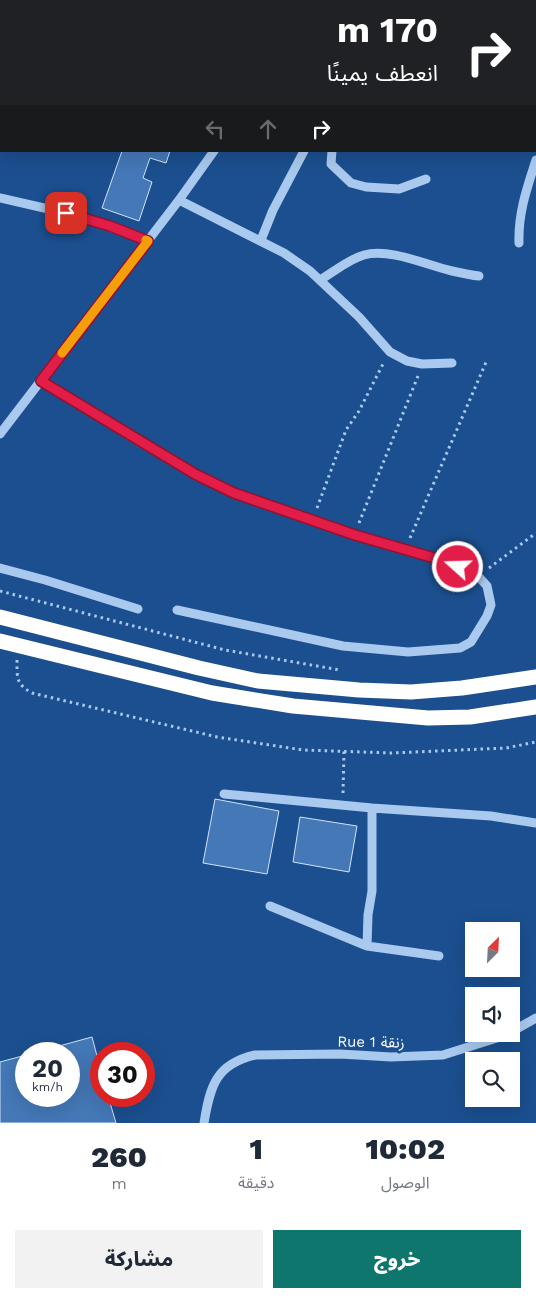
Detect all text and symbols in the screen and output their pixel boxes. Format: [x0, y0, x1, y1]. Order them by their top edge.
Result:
text: 170 m [337, 9, 438, 51]
icon: right [456, 20, 521, 85]
text: انعطف يمينًا [327, 61, 438, 86]
icon: left [201, 115, 229, 143]
icon: ahead [254, 115, 282, 143]
icon: right [307, 115, 335, 143]
pin [45, 192, 87, 234]
icon: arrive [52, 199, 80, 227]
position arrow [431, 540, 483, 592]
north arrow [465, 922, 520, 978]
map controls [465, 922, 520, 1107]
button: sound [465, 987, 520, 1042]
street label: Rue 1 زنقة [337, 1032, 405, 1052]
speed limit sign: 30 [90, 1042, 155, 1107]
button: search [465, 1052, 520, 1107]
text: 20 [32, 1054, 63, 1083]
text: km/h [32, 1080, 63, 1094]
text: 1 [250, 1131, 263, 1166]
text: 10:02 [365, 1131, 445, 1166]
text: 260 [91, 1139, 147, 1174]
text: دقيقة [238, 1173, 275, 1192]
text: الوصول [381, 1173, 430, 1192]
text: m [111, 1174, 127, 1193]
button: مشاركة [15, 1230, 263, 1288]
button: خروج [273, 1230, 521, 1288]

